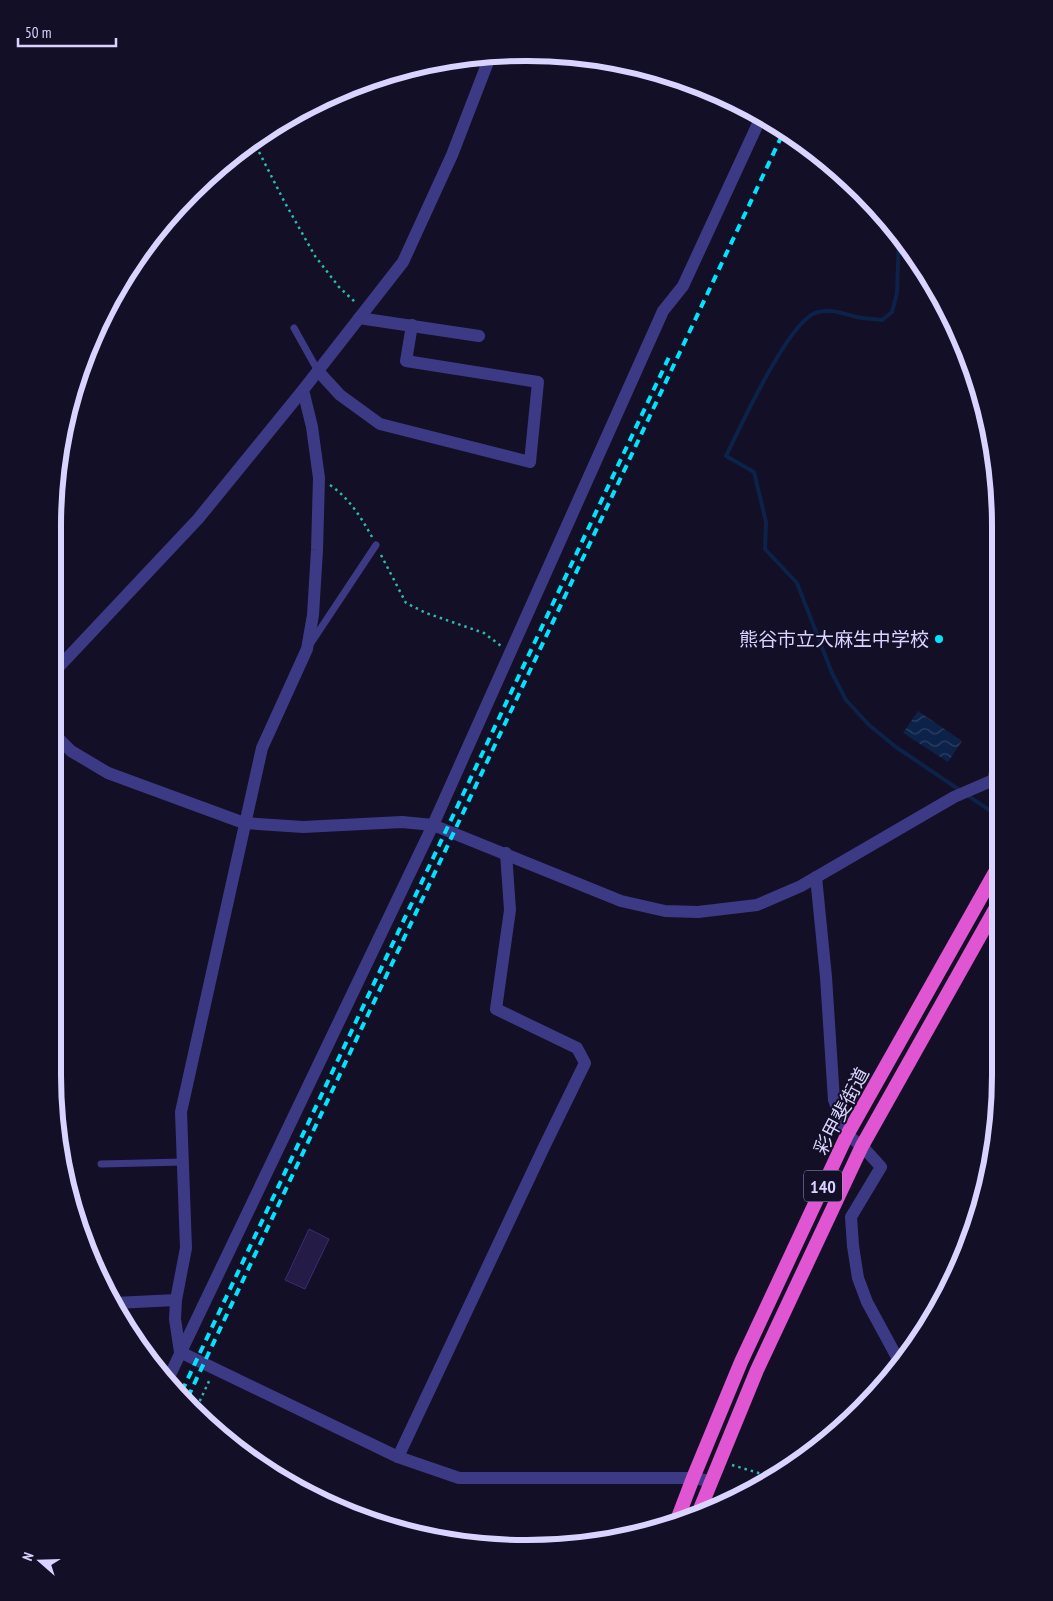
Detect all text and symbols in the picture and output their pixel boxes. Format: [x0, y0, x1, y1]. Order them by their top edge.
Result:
scale bar [18, 15, 115, 47]
text: 50 m [25, 23, 51, 42]
place label: 熊谷市立大麻生中学校 [739, 627, 929, 651]
marker: 熊谷市立大麻生中学校 [933, 633, 945, 645]
street label: 彩甲斐街道 [808, 1063, 874, 1159]
road number: 140 [804, 1170, 842, 1202]
north arrow [15, 1536, 65, 1586]
text: N [18, 1550, 38, 1563]

